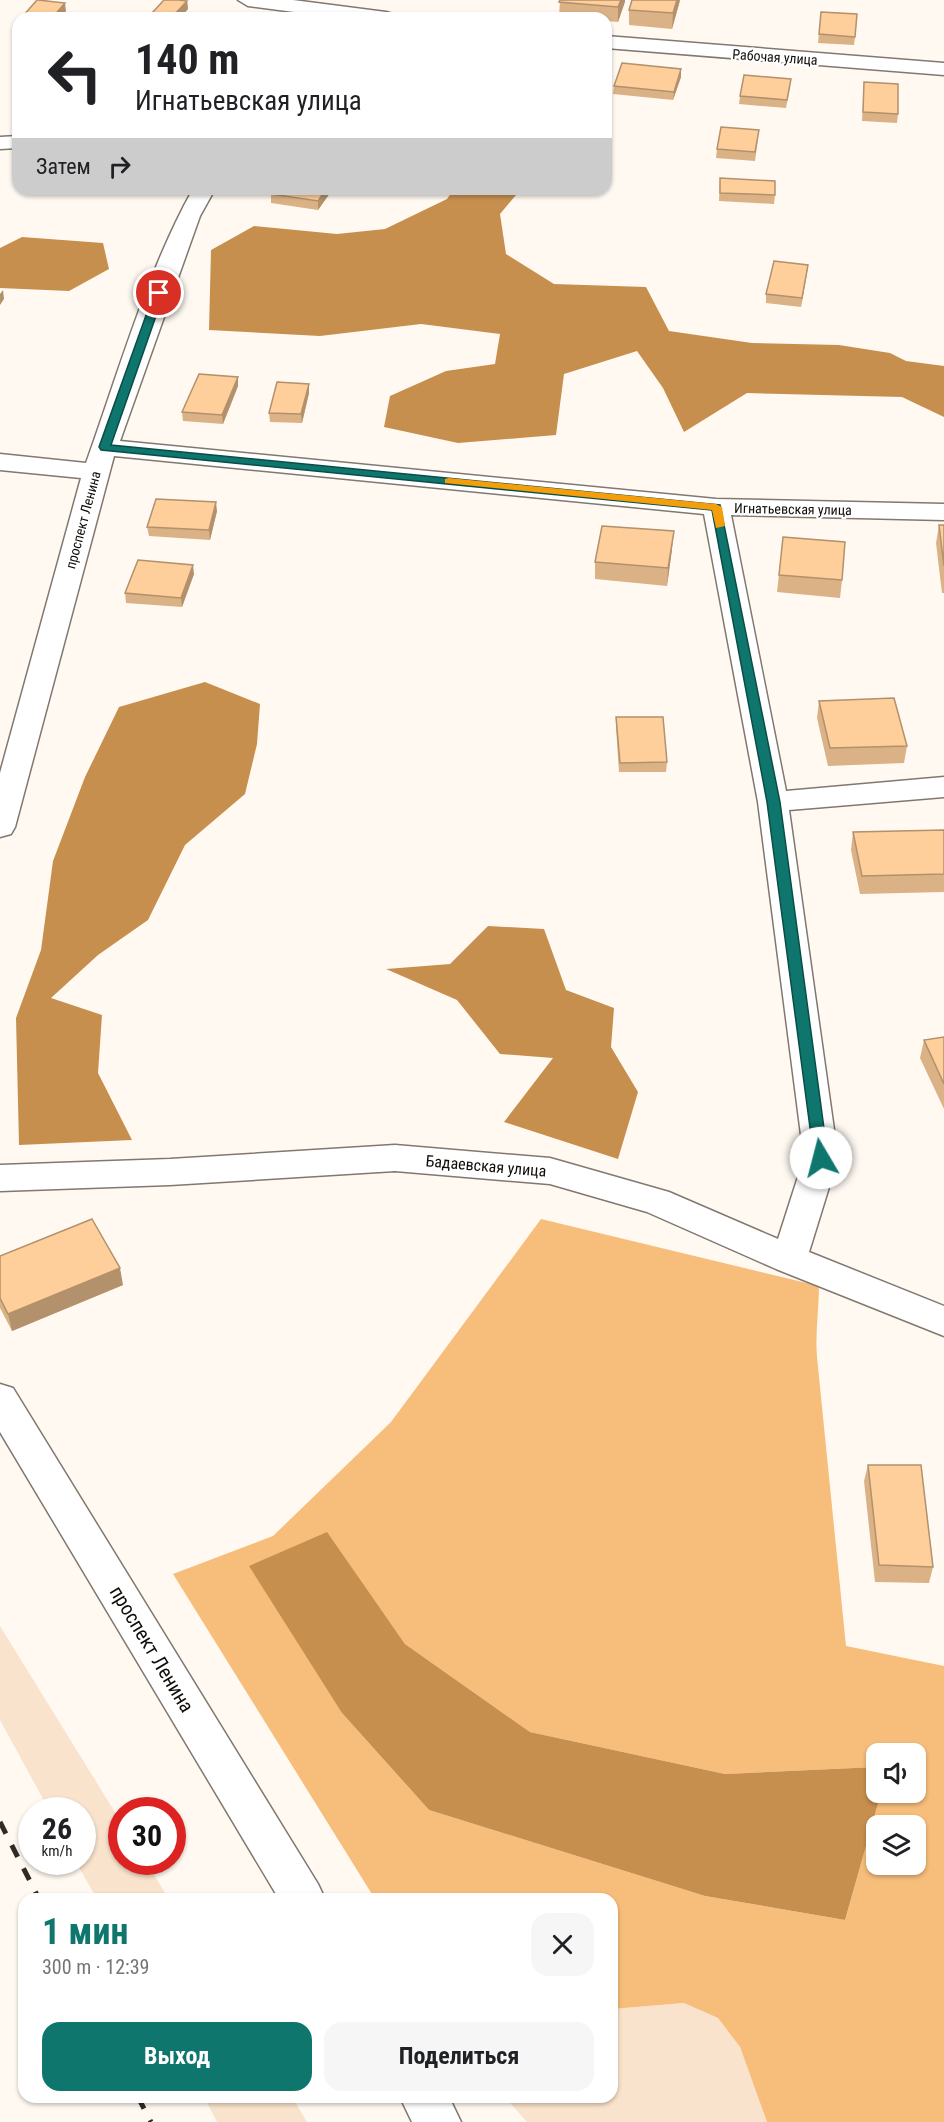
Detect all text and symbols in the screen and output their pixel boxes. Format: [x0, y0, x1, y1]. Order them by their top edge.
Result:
text: 140 m [135, 35, 240, 84]
icon: left [36, 36, 114, 114]
street label: Рабочая улица [732, 46, 818, 68]
text: Игнатьевская улица [135, 85, 362, 117]
icon: right [103, 150, 136, 183]
text: Затем [36, 154, 91, 179]
pin [133, 267, 184, 318]
icon: arrive [142, 276, 175, 309]
street label: проспект Ленина [62, 469, 104, 571]
street label: Игнатьевская улица [734, 500, 852, 518]
position arrow [789, 1126, 853, 1190]
street label: Бадаевская улица [425, 1151, 547, 1181]
street label: проспект Ленина [105, 1581, 199, 1717]
map controls [866, 1743, 926, 1875]
button: sound [866, 1743, 926, 1803]
speed limit sign: 30 [108, 1797, 186, 1875]
text: 26 [42, 1811, 72, 1846]
button: layers [866, 1815, 926, 1875]
text: km/h [42, 1842, 72, 1860]
text: 1 мин [42, 1911, 128, 1953]
button: close [531, 1913, 594, 1976]
text: 300 m · 12:39 [42, 1955, 149, 1979]
button: Выход [42, 2022, 312, 2091]
button: Поделиться [324, 2022, 594, 2091]

